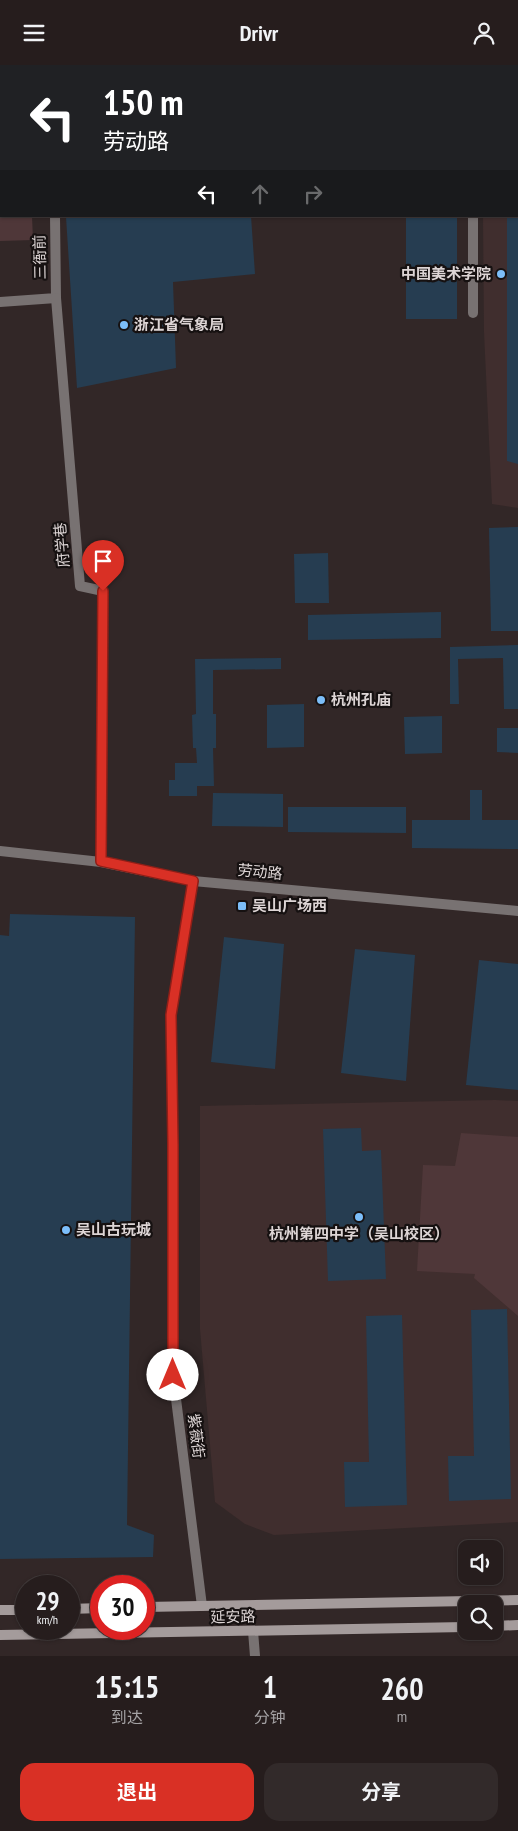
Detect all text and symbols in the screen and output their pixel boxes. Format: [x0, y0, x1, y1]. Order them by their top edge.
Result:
icon: menu [20, 19, 48, 47]
text: Drivr [240, 19, 278, 47]
icon: person [470, 19, 498, 47]
text: 150 m [103, 79, 184, 125]
icon: left [20, 85, 85, 150]
text: 劳动路 [103, 127, 169, 155]
icon: left [193, 180, 221, 208]
icon: ahead [246, 180, 274, 208]
icon: right [299, 180, 327, 208]
street label: 三衙前 [30, 234, 49, 280]
place label: 中国美术学院 [401, 264, 491, 283]
marker: 中国美术学院 [495, 268, 507, 280]
place label: 浙江省气象局 [134, 315, 224, 334]
marker: 浙江省气象局 [118, 319, 130, 331]
street label: 府学巷 [50, 522, 73, 568]
pin [82, 540, 124, 591]
icon: arrive [89, 547, 117, 575]
place label: 杭州孔庙 [331, 690, 391, 709]
marker: 杭州孔庙 [315, 694, 327, 706]
street label: 劳动路 [237, 860, 283, 883]
place label: 吴山广场西 [252, 896, 327, 915]
marker: 吴山广场西 [236, 900, 248, 912]
marker: 杭州第四中学（吴山校区） [353, 1211, 365, 1223]
place label: 吴山古玩城 [76, 1220, 151, 1239]
marker: 吴山古玩城 [60, 1224, 72, 1236]
place label: 杭州第四中学（吴山校区） [269, 1224, 449, 1243]
position arrow [146, 1348, 198, 1400]
street label: 紫薇街 [184, 1412, 209, 1459]
map controls [458, 1540, 503, 1640]
button: sound [458, 1540, 503, 1585]
speed limit sign: 30 [90, 1575, 155, 1640]
text: 29 [36, 1585, 59, 1617]
button: search [458, 1595, 503, 1640]
street label: 延安路 [210, 1607, 256, 1626]
text: km/h [37, 1612, 58, 1627]
text: 15:15 [95, 1667, 159, 1706]
text: 1 [263, 1667, 277, 1706]
text: 260 [380, 1669, 423, 1708]
text: m [397, 1706, 407, 1726]
text: 到达 [111, 1707, 143, 1727]
text: 分钟 [254, 1707, 286, 1727]
button: 退出 [20, 1763, 254, 1821]
button: 分享 [264, 1763, 498, 1821]

